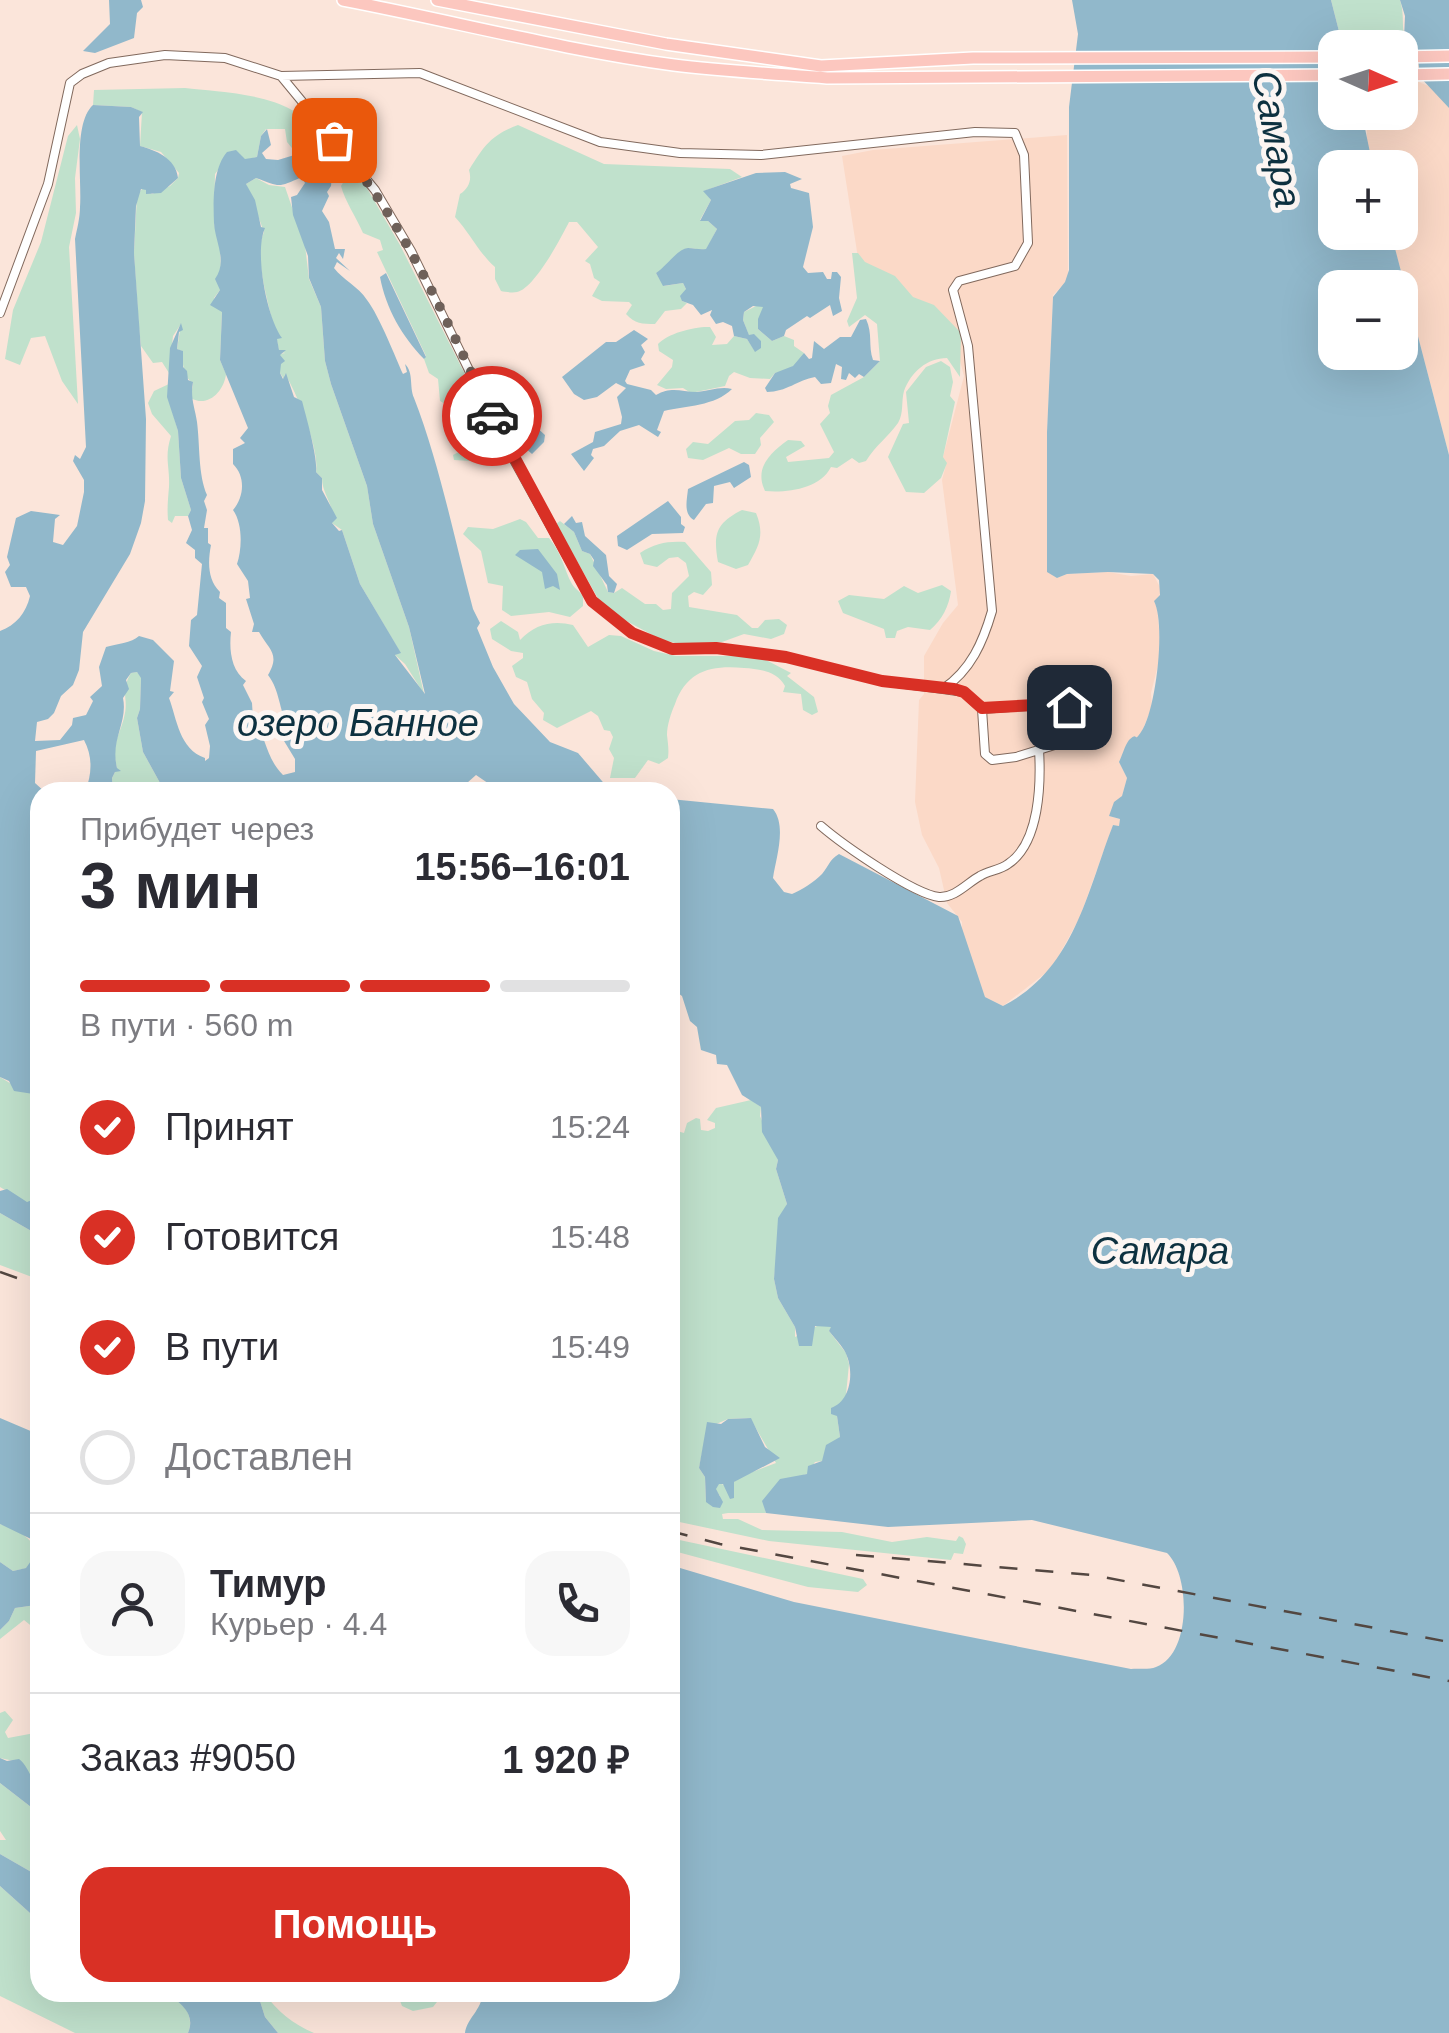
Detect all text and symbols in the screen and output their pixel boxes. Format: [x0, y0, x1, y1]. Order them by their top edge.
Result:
north arrow [1318, 30, 1418, 130]
map controls [1318, 30, 1418, 370]
water label: Самара [1244, 67, 1310, 211]
pin [292, 98, 377, 183]
icon: bag [307, 113, 362, 168]
button: + [1318, 150, 1418, 250]
button: − [1318, 270, 1418, 370]
courier [442, 366, 542, 466]
icon: car [465, 389, 520, 444]
pin [1027, 665, 1112, 750]
icon: home [1042, 680, 1097, 735]
water label: озеро Банное [237, 702, 479, 744]
text: Прибудет через [80, 811, 314, 847]
text: 15:56–16:01 [414, 846, 630, 888]
text: 3 мин [80, 849, 262, 922]
text: В пути · 560 m [80, 1007, 293, 1043]
icon: check [80, 1100, 135, 1155]
text: Принят [165, 1106, 294, 1148]
text: 15:24 [550, 1109, 630, 1145]
icon: check [80, 1210, 135, 1265]
text: Готовится [165, 1216, 339, 1258]
text: 15:48 [550, 1219, 630, 1255]
water label: Самара [1091, 1230, 1229, 1272]
icon: check [80, 1320, 135, 1375]
text: В пути [165, 1326, 279, 1368]
text: 15:49 [550, 1329, 630, 1365]
text: Доставлен [165, 1436, 353, 1478]
button: person [80, 1551, 185, 1656]
button: phone [525, 1551, 630, 1656]
text: Тимур [210, 1563, 327, 1605]
text: Курьер · 4.4 [210, 1606, 387, 1642]
text: Заказ #9050 [80, 1737, 296, 1779]
text: 1 920 ₽ [502, 1739, 630, 1781]
button: Помощь [80, 1867, 630, 1982]

